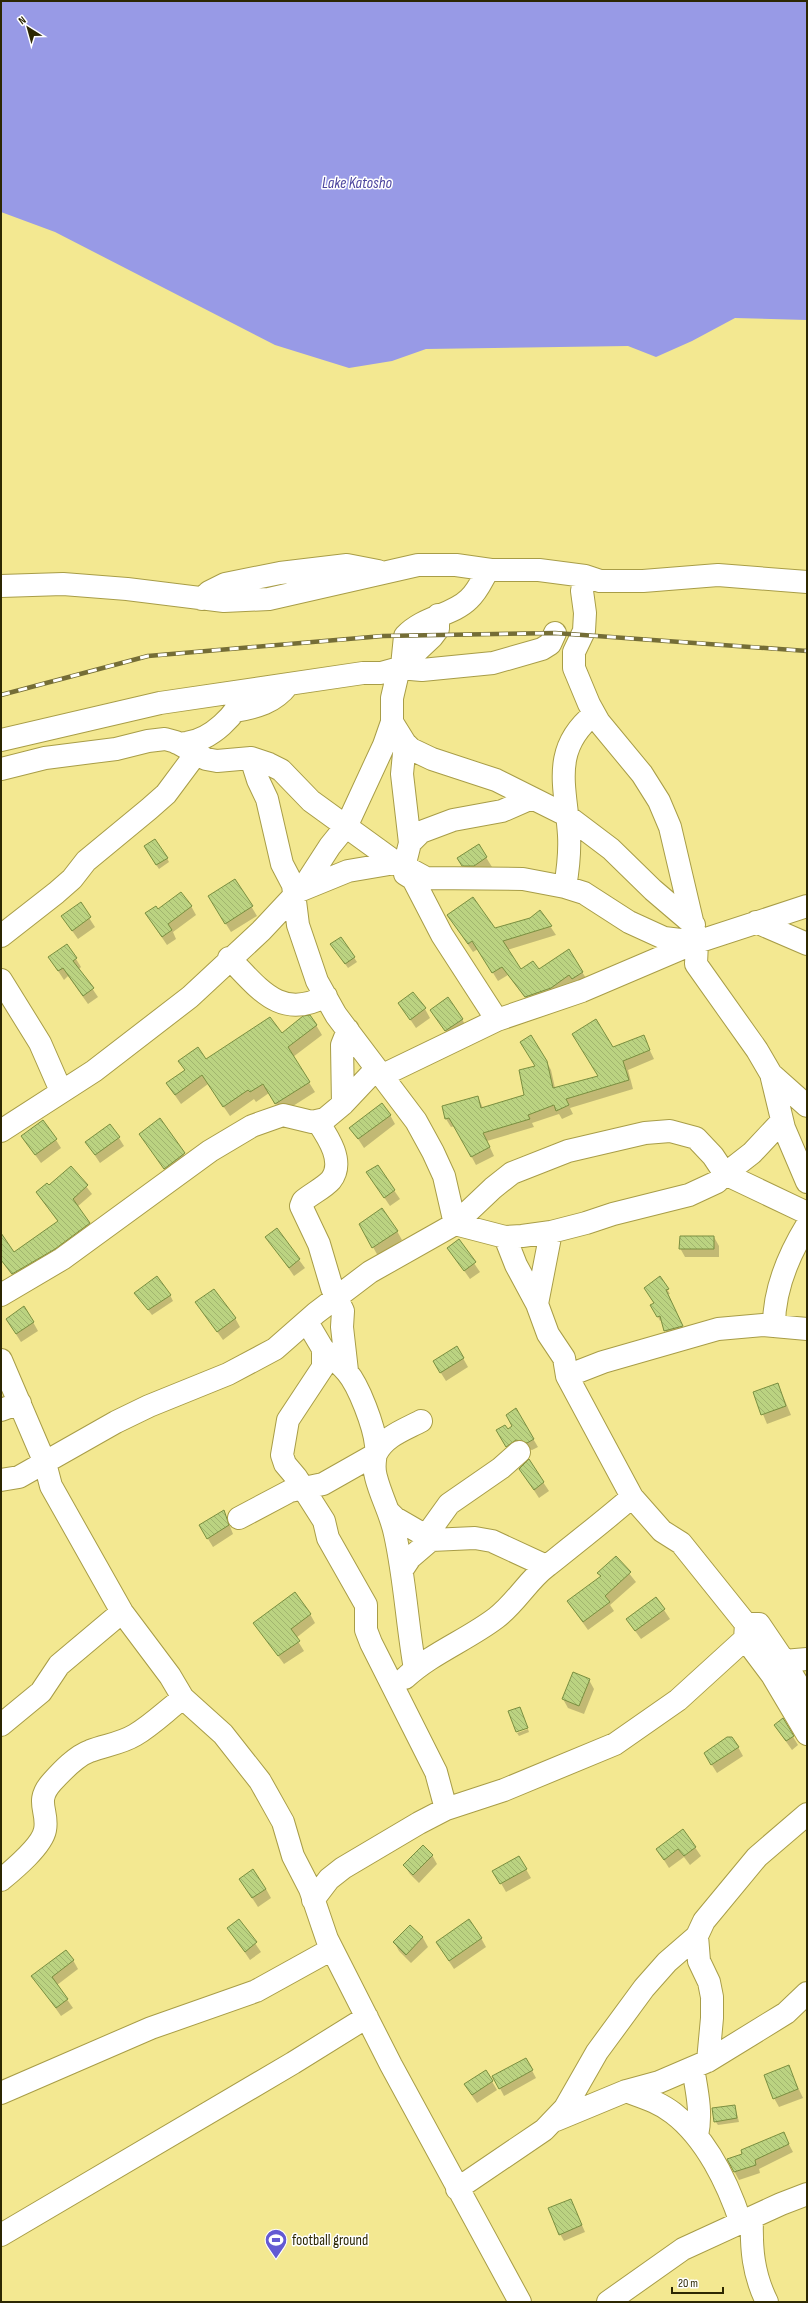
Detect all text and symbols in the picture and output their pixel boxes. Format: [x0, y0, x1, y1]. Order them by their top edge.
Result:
north arrow [8, 8, 48, 48]
text: N [16, 13, 29, 27]
water label: Lake Katosho [322, 174, 392, 193]
sports icon: football ground [263, 2227, 289, 2260]
place label: football ground [292, 2231, 368, 2250]
scale bar [672, 2269, 723, 2295]
text: 20 m [678, 2276, 698, 2291]

